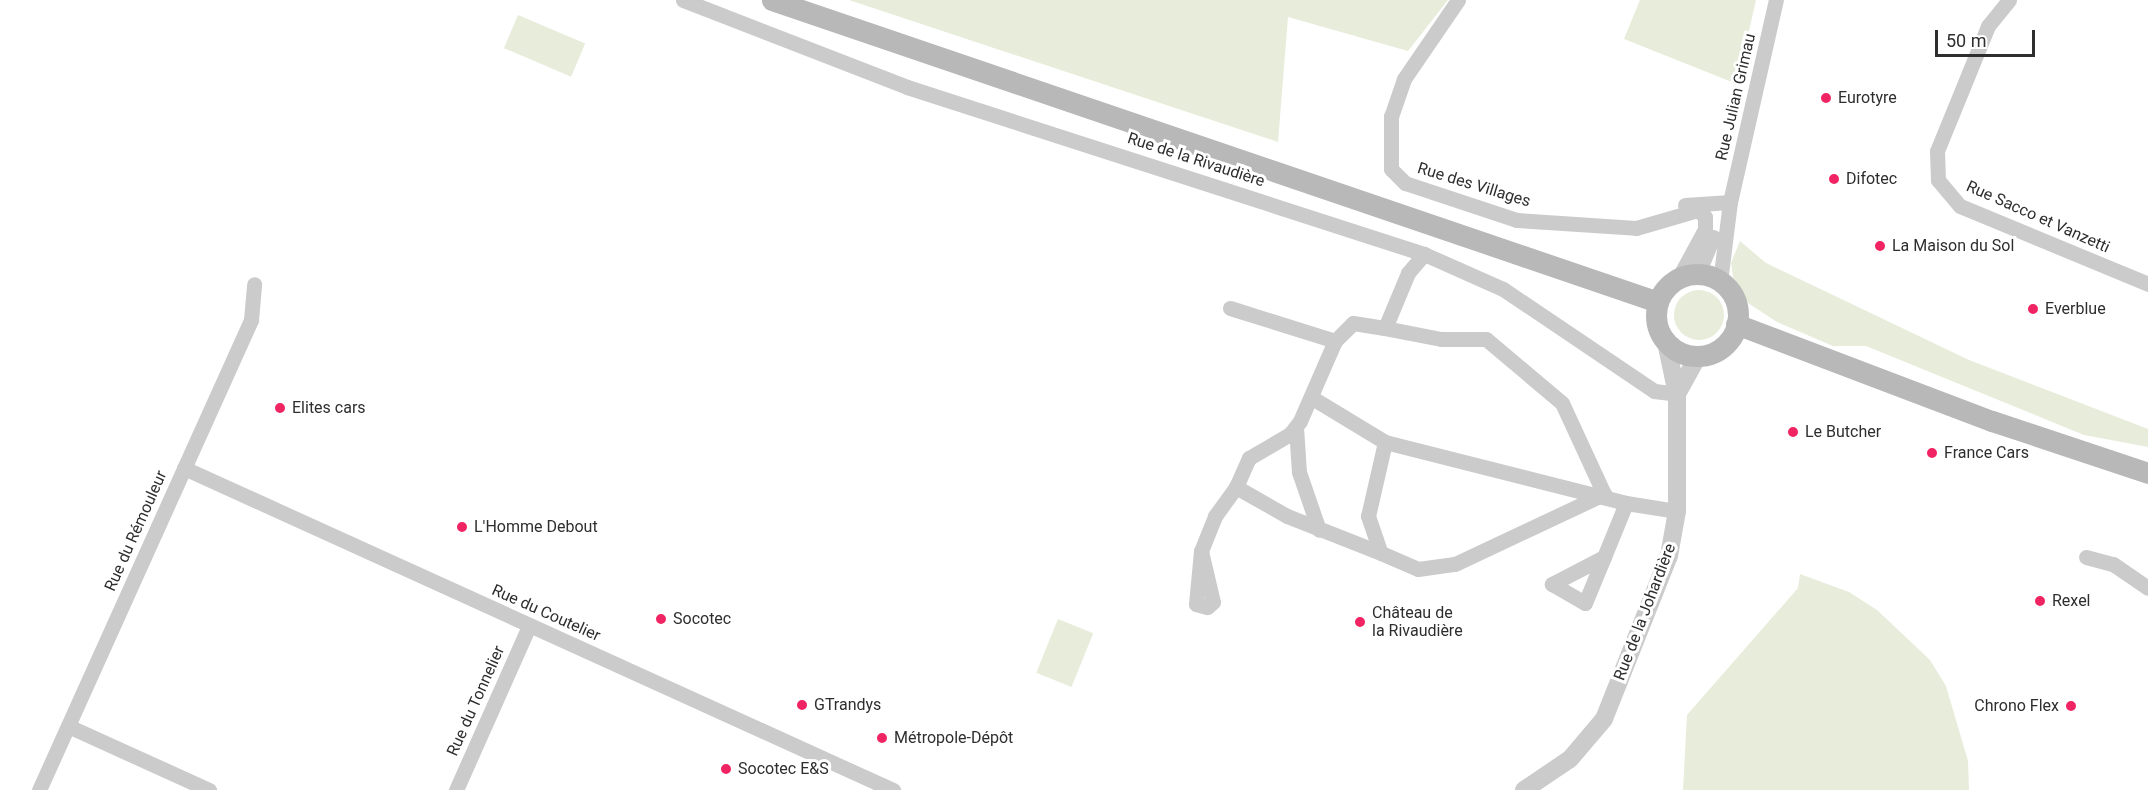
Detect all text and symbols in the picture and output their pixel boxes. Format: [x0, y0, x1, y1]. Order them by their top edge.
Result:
scale bar [1938, 18, 2038, 56]
text: 50 m [1946, 30, 1986, 51]
street label: Rue Julian Grimau [1712, 32, 1760, 162]
place label: Eurotyre [1838, 88, 1897, 108]
marker: Eurotyre [1819, 91, 1833, 105]
street label: Rue de la Rivaudière [1125, 129, 1267, 191]
street label: Rue des Villages [1415, 159, 1533, 211]
place label: Difotec [1846, 169, 1897, 189]
marker: Difotec [1827, 172, 1841, 186]
street label: Rue Sacco et Vanzetti [1963, 177, 2113, 257]
place label: La Maison du Sol [1892, 236, 2014, 256]
marker: La Maison du Sol [1873, 239, 1887, 253]
place label: Everblue [2045, 299, 2106, 319]
marker: Everblue [2026, 302, 2040, 316]
place label: Elites cars [292, 398, 366, 418]
marker: Elites cars [273, 401, 287, 415]
place label: Le Butcher [1805, 422, 1881, 442]
marker: Le Butcher [1786, 425, 1800, 439]
place label: France Cars [1944, 443, 2029, 463]
marker: France Cars [1925, 446, 1939, 460]
street label: Rue du Rémouleur [101, 468, 171, 594]
place label: L'Homme Debout [474, 517, 598, 537]
marker: L'Homme Debout [455, 520, 469, 534]
street label: Rue de la Johardière [1610, 541, 1680, 683]
street label: Rue du Coutelier [489, 580, 603, 646]
place label: Rexel [2052, 591, 2090, 611]
marker: Rexel [2033, 594, 2047, 608]
place label: Château de la Rivaudière [1372, 603, 1463, 641]
place label: Socotec [673, 609, 731, 629]
marker: Socotec [654, 612, 668, 626]
marker: Château de la Rivaudière [1353, 615, 1367, 629]
street label: Rue du Tonnelier [443, 643, 509, 759]
place label: GTrandys [814, 695, 881, 715]
place label: Chrono Flex [1974, 696, 2059, 716]
marker: GTrandys [795, 698, 809, 712]
marker: Chrono Flex [2064, 699, 2078, 713]
place label: Métropole-Dépôt [894, 728, 1013, 748]
marker: Métropole-Dépôt [875, 731, 889, 745]
place label: Socotec E&S [738, 759, 829, 779]
marker: Socotec E&S [719, 762, 733, 776]

